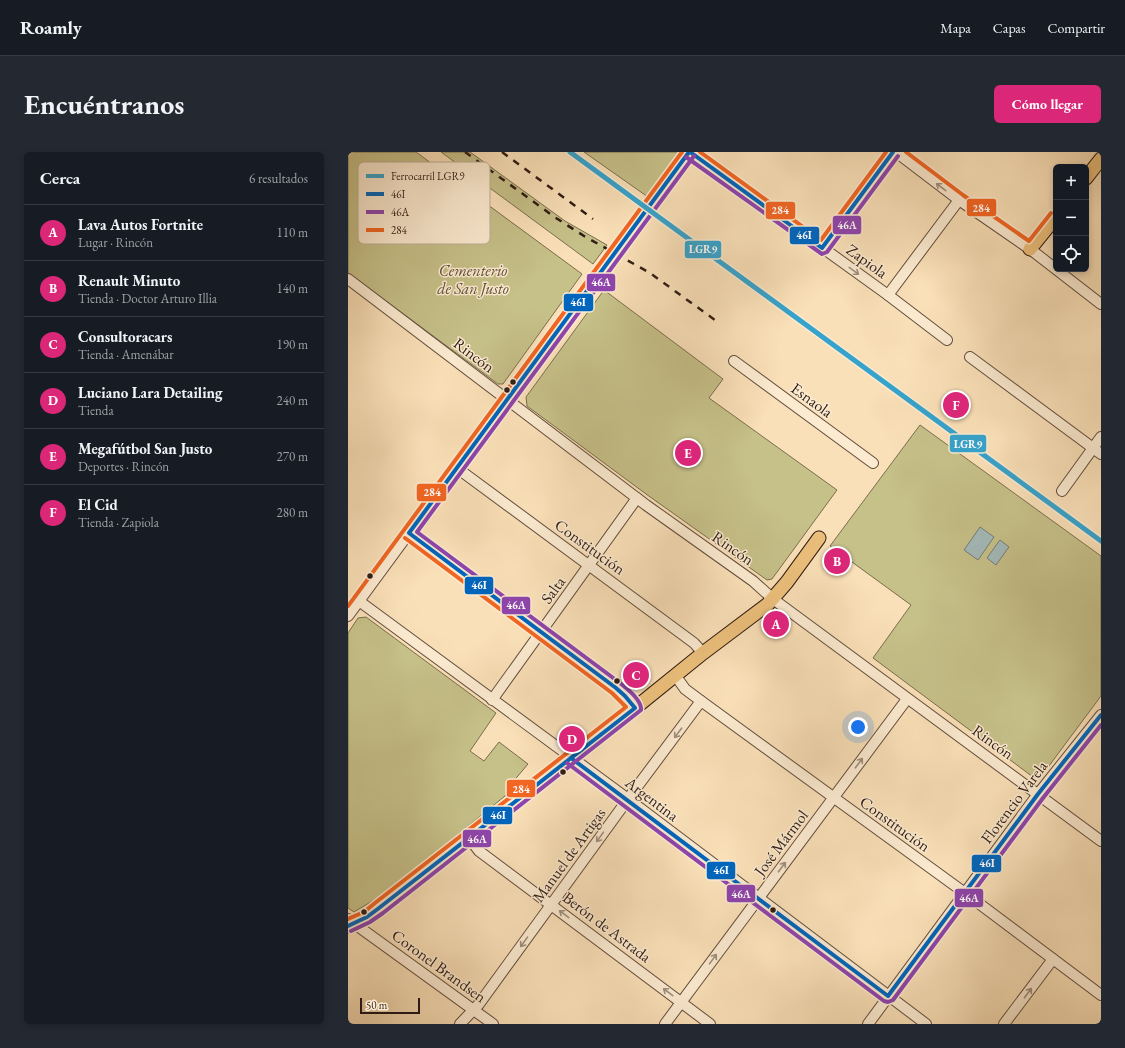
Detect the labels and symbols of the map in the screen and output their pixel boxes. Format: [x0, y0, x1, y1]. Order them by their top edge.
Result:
legend [358, 162, 490, 244]
text: Ferrocarril LGR9 [391, 169, 465, 183]
one-way arrow [936, 183, 947, 191]
text: 46I [391, 187, 406, 201]
line badge: 284 [966, 198, 997, 217]
line badge: 284 [765, 201, 796, 220]
text: 284 [972, 201, 990, 215]
text: 284 [771, 203, 789, 217]
text: 46A [391, 205, 410, 219]
line badge: 46A [832, 215, 862, 235]
text: 46A [837, 218, 857, 232]
text: 284 [391, 223, 408, 237]
line badge: 46I [789, 226, 820, 245]
text: 46I [796, 228, 812, 242]
street label: Zapiola [842, 239, 892, 283]
line badge: LGR9 [684, 240, 722, 259]
text: LGR9 [689, 242, 717, 256]
park label: Cementerio de San Justo [437, 260, 509, 299]
one-way arrow [848, 266, 859, 275]
line badge: 46A [586, 273, 616, 292]
text: 46A [591, 275, 611, 289]
line badge: 46I [563, 293, 594, 312]
text: 46I [570, 295, 586, 309]
street label: Rincón [449, 333, 499, 378]
unlabelled marker [508, 377, 518, 387]
street label: Esnaola [787, 378, 838, 423]
unlabelled marker [502, 385, 512, 395]
pin: F [943, 390, 969, 420]
line badge: LGR9 [949, 434, 987, 453]
text: LGR9 [954, 437, 982, 451]
pin: E [675, 438, 701, 468]
line badge: 284 [416, 483, 447, 502]
text: 284 [423, 485, 441, 499]
street label: Constitución [551, 514, 630, 580]
street label: Rincón [708, 526, 758, 570]
pin: B [824, 546, 850, 576]
unlabelled marker [365, 571, 375, 581]
street label: Salta [536, 572, 570, 608]
line badge: 46I [464, 576, 494, 595]
text: 46I [471, 578, 487, 592]
line badge: 46A [501, 596, 531, 615]
text: 46A [506, 598, 526, 612]
pin: A [763, 609, 789, 639]
pin: C [623, 660, 649, 690]
unlabelled marker [612, 676, 622, 686]
your location [848, 717, 868, 737]
street label: Rincón [968, 720, 1018, 764]
pin: D [559, 724, 585, 754]
one-way arrow [673, 727, 682, 738]
street label: Florencio Varela [976, 756, 1053, 848]
one-way arrow [855, 757, 864, 768]
unlabelled marker [558, 767, 568, 777]
street label: Argentina [620, 771, 684, 826]
line badge: 284 [506, 779, 536, 798]
text: 284 [512, 782, 530, 796]
street label: Constitución [856, 791, 935, 857]
street label: Manuel de Artigas [528, 803, 610, 907]
line badge: 46I [482, 806, 513, 825]
street label: José Mármol [748, 806, 813, 882]
text: 46I [490, 808, 506, 822]
line badge: 46A [462, 829, 492, 848]
one-way arrow [596, 831, 604, 842]
text: 46A [467, 832, 487, 846]
line badge: 46I [971, 854, 1002, 873]
text: 46I [979, 856, 995, 870]
line badge: 46I [706, 861, 736, 880]
one-way arrow [777, 861, 786, 872]
text: 46I [713, 863, 729, 877]
line badge: 46A [726, 884, 756, 903]
street label: Berón de Astrada [559, 887, 656, 968]
text: 46A [731, 887, 751, 901]
line badge: 46A [954, 888, 984, 908]
text: 46A [959, 891, 979, 905]
unlabelled marker [768, 905, 778, 915]
unlabelled marker [359, 907, 369, 917]
one-way arrow [559, 909, 570, 918]
street label: Coronel Brandsen [388, 925, 491, 1008]
one-way arrow [520, 937, 528, 948]
one-way arrow [709, 954, 717, 965]
one-way arrow [1023, 987, 1032, 998]
one-way arrow [662, 988, 673, 996]
scale bar [360, 996, 420, 1015]

